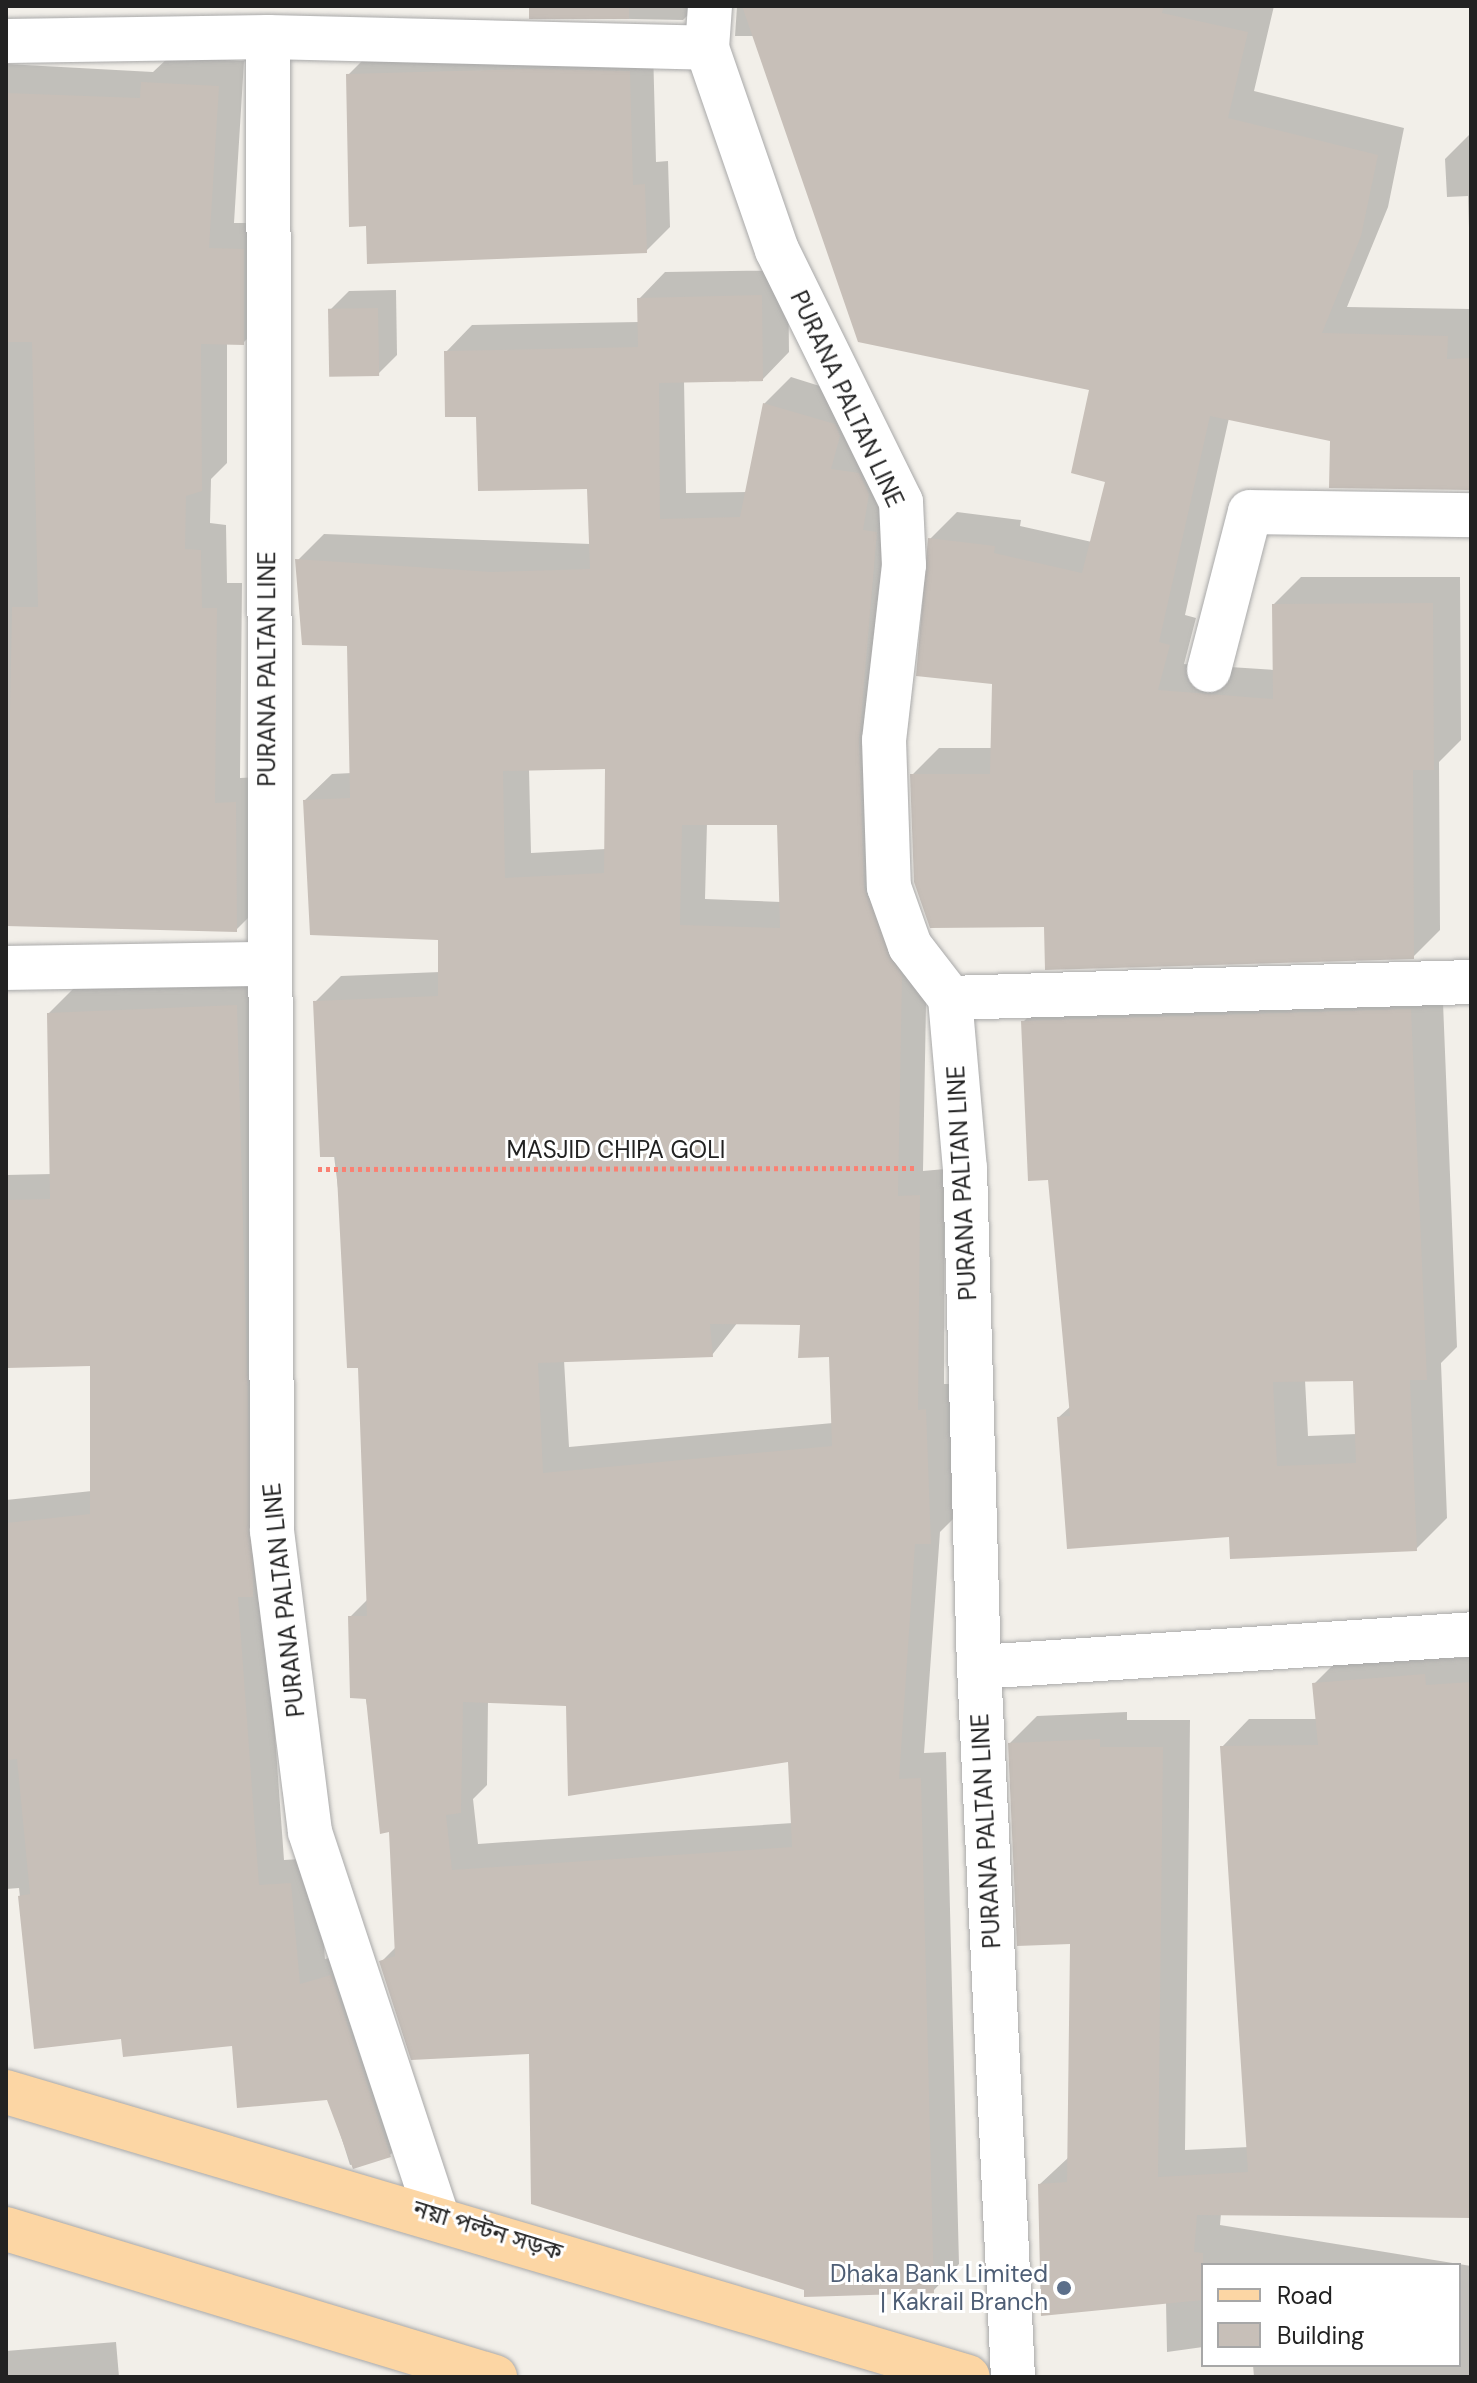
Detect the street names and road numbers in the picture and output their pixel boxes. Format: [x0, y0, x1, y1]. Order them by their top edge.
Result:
street label: PURANA PALTAN LINE [784, 286, 910, 512]
street label: PURANA PALTAN LINE [253, 551, 281, 787]
street label: PURANA PALTAN LINE [941, 1065, 983, 1301]
street label: MASJID CHIPA GOLI [507, 1136, 725, 1164]
street label: PURANA PALTAN LINE [257, 1481, 311, 1719]
street label: PURANA PALTAN LINE [965, 1713, 1007, 1949]
street label: নয়া পল্টন সড়ক [410, 2194, 566, 2266]

